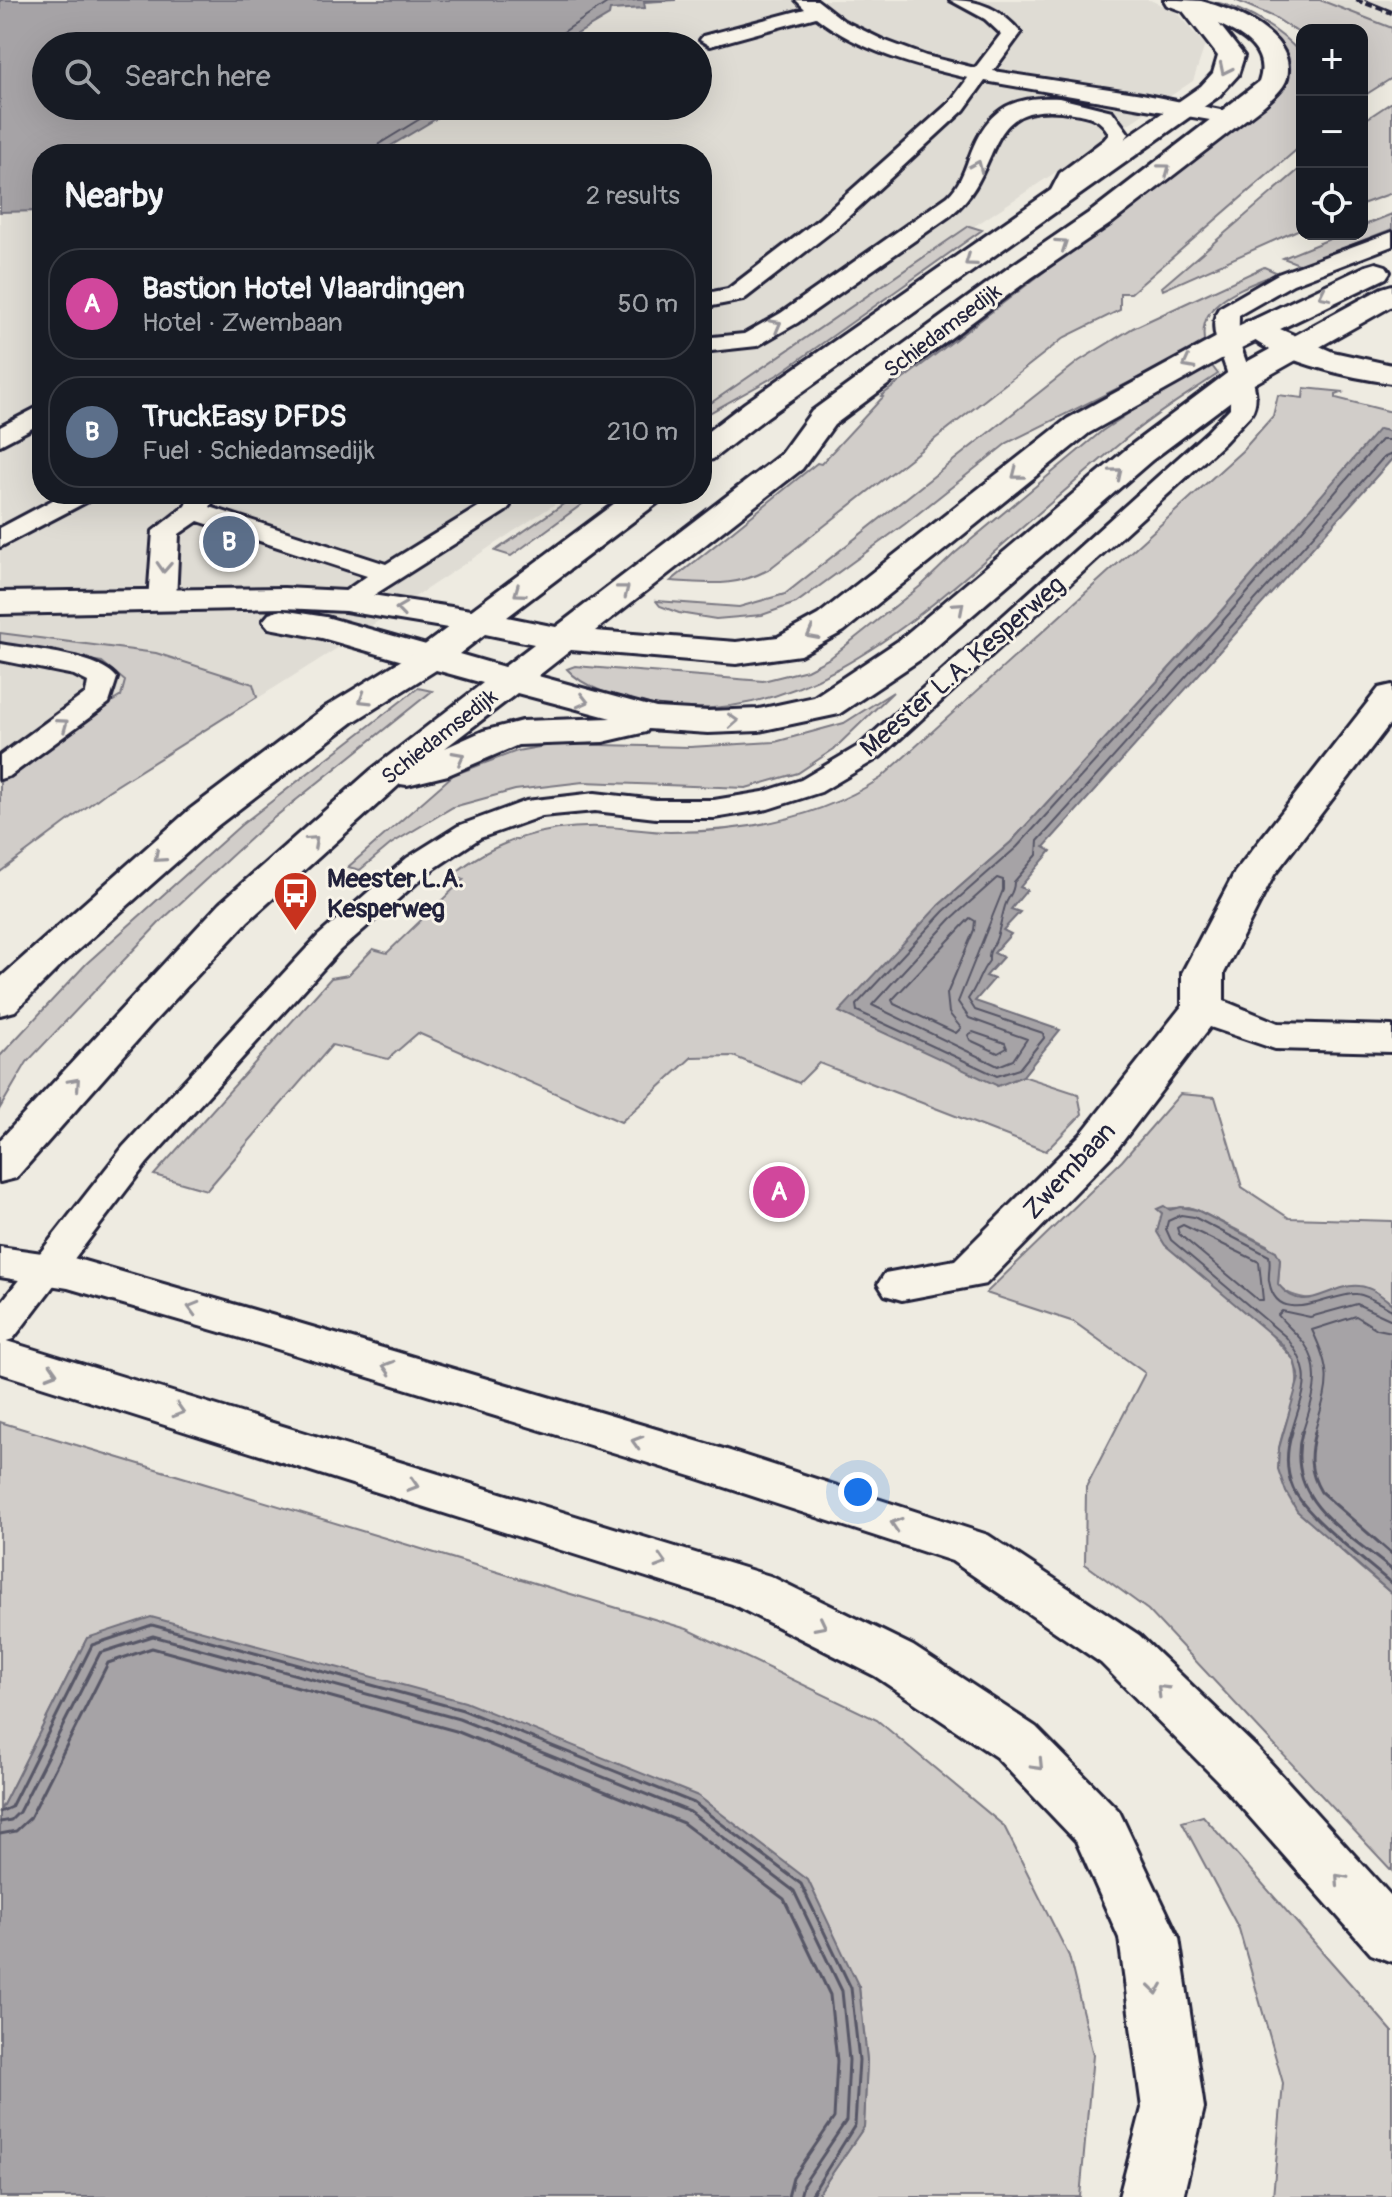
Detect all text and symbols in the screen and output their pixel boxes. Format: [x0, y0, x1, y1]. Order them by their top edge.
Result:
map controls [1296, 24, 1368, 240]
button: + [1296, 24, 1368, 96]
search box [32, 32, 712, 120]
icon: search [60, 54, 104, 98]
text: Search here [124, 58, 271, 95]
one-way arrow [1219, 61, 1235, 76]
button: − [1296, 96, 1368, 168]
one-way arrow [967, 159, 983, 174]
one-way arrow [1156, 165, 1171, 179]
button: locate [1296, 168, 1368, 240]
text: Nearby [64, 175, 163, 218]
text: 2 results [586, 180, 680, 212]
one-way arrow [1053, 239, 1067, 254]
one-way arrow [965, 251, 979, 266]
text: Bastion Hotel Vlaardingen [142, 270, 465, 307]
street label: Schiedamsedijk [878, 277, 1007, 384]
one-way arrow [1318, 285, 1333, 301]
text: A [84, 288, 100, 320]
text: 50 m [617, 288, 678, 320]
text: Hotel · Zwembaan [142, 307, 343, 339]
one-way arrow [768, 320, 782, 335]
one-way arrow [1182, 355, 1197, 370]
text: TruckEasy DFDS [142, 398, 347, 435]
text: B [85, 416, 99, 448]
text: 210 m [607, 416, 678, 448]
text: Fuel · Schiedamsedijk [142, 435, 375, 467]
one-way arrow [1011, 465, 1026, 479]
one-way arrow [1108, 468, 1122, 483]
pin: B [203, 512, 255, 572]
one-way arrow [156, 561, 173, 574]
street label: Meester L.A. Kesperweg [854, 569, 1072, 764]
one-way arrow [514, 582, 528, 596]
one-way arrow [615, 585, 629, 600]
one-way arrow [394, 601, 408, 618]
one-way arrow [949, 603, 964, 617]
one-way arrow [805, 624, 820, 639]
street label: Schiedamsedijk [376, 683, 503, 791]
one-way arrow [358, 689, 373, 704]
one-way arrow [575, 691, 589, 708]
one-way arrow [727, 713, 740, 730]
one-way arrow [54, 719, 69, 734]
one-way arrow [450, 751, 465, 766]
one-way arrow [304, 836, 318, 851]
one-way arrow [153, 847, 168, 862]
place label: Meester L.A. Kesperweg [327, 863, 464, 925]
bus stop icon: Meester L.A. Kesperweg [272, 869, 320, 932]
one-way arrow [66, 1077, 80, 1092]
street label: Zwembaan [1017, 1116, 1123, 1226]
pin: A [753, 1162, 805, 1222]
one-way arrow [186, 1301, 200, 1317]
one-way arrow [382, 1360, 395, 1376]
one-way arrow [45, 1362, 59, 1378]
one-way arrow [172, 1402, 186, 1418]
one-way arrow [631, 1435, 644, 1451]
your location [838, 1472, 878, 1512]
one-way arrow [405, 1475, 419, 1491]
one-way arrow [890, 1517, 904, 1533]
one-way arrow [654, 1553, 668, 1569]
one-way arrow [812, 1615, 827, 1630]
one-way arrow [1156, 1685, 1171, 1699]
one-way arrow [1029, 1756, 1043, 1770]
one-way arrow [1335, 1873, 1349, 1888]
one-way arrow [1147, 1982, 1164, 1996]

